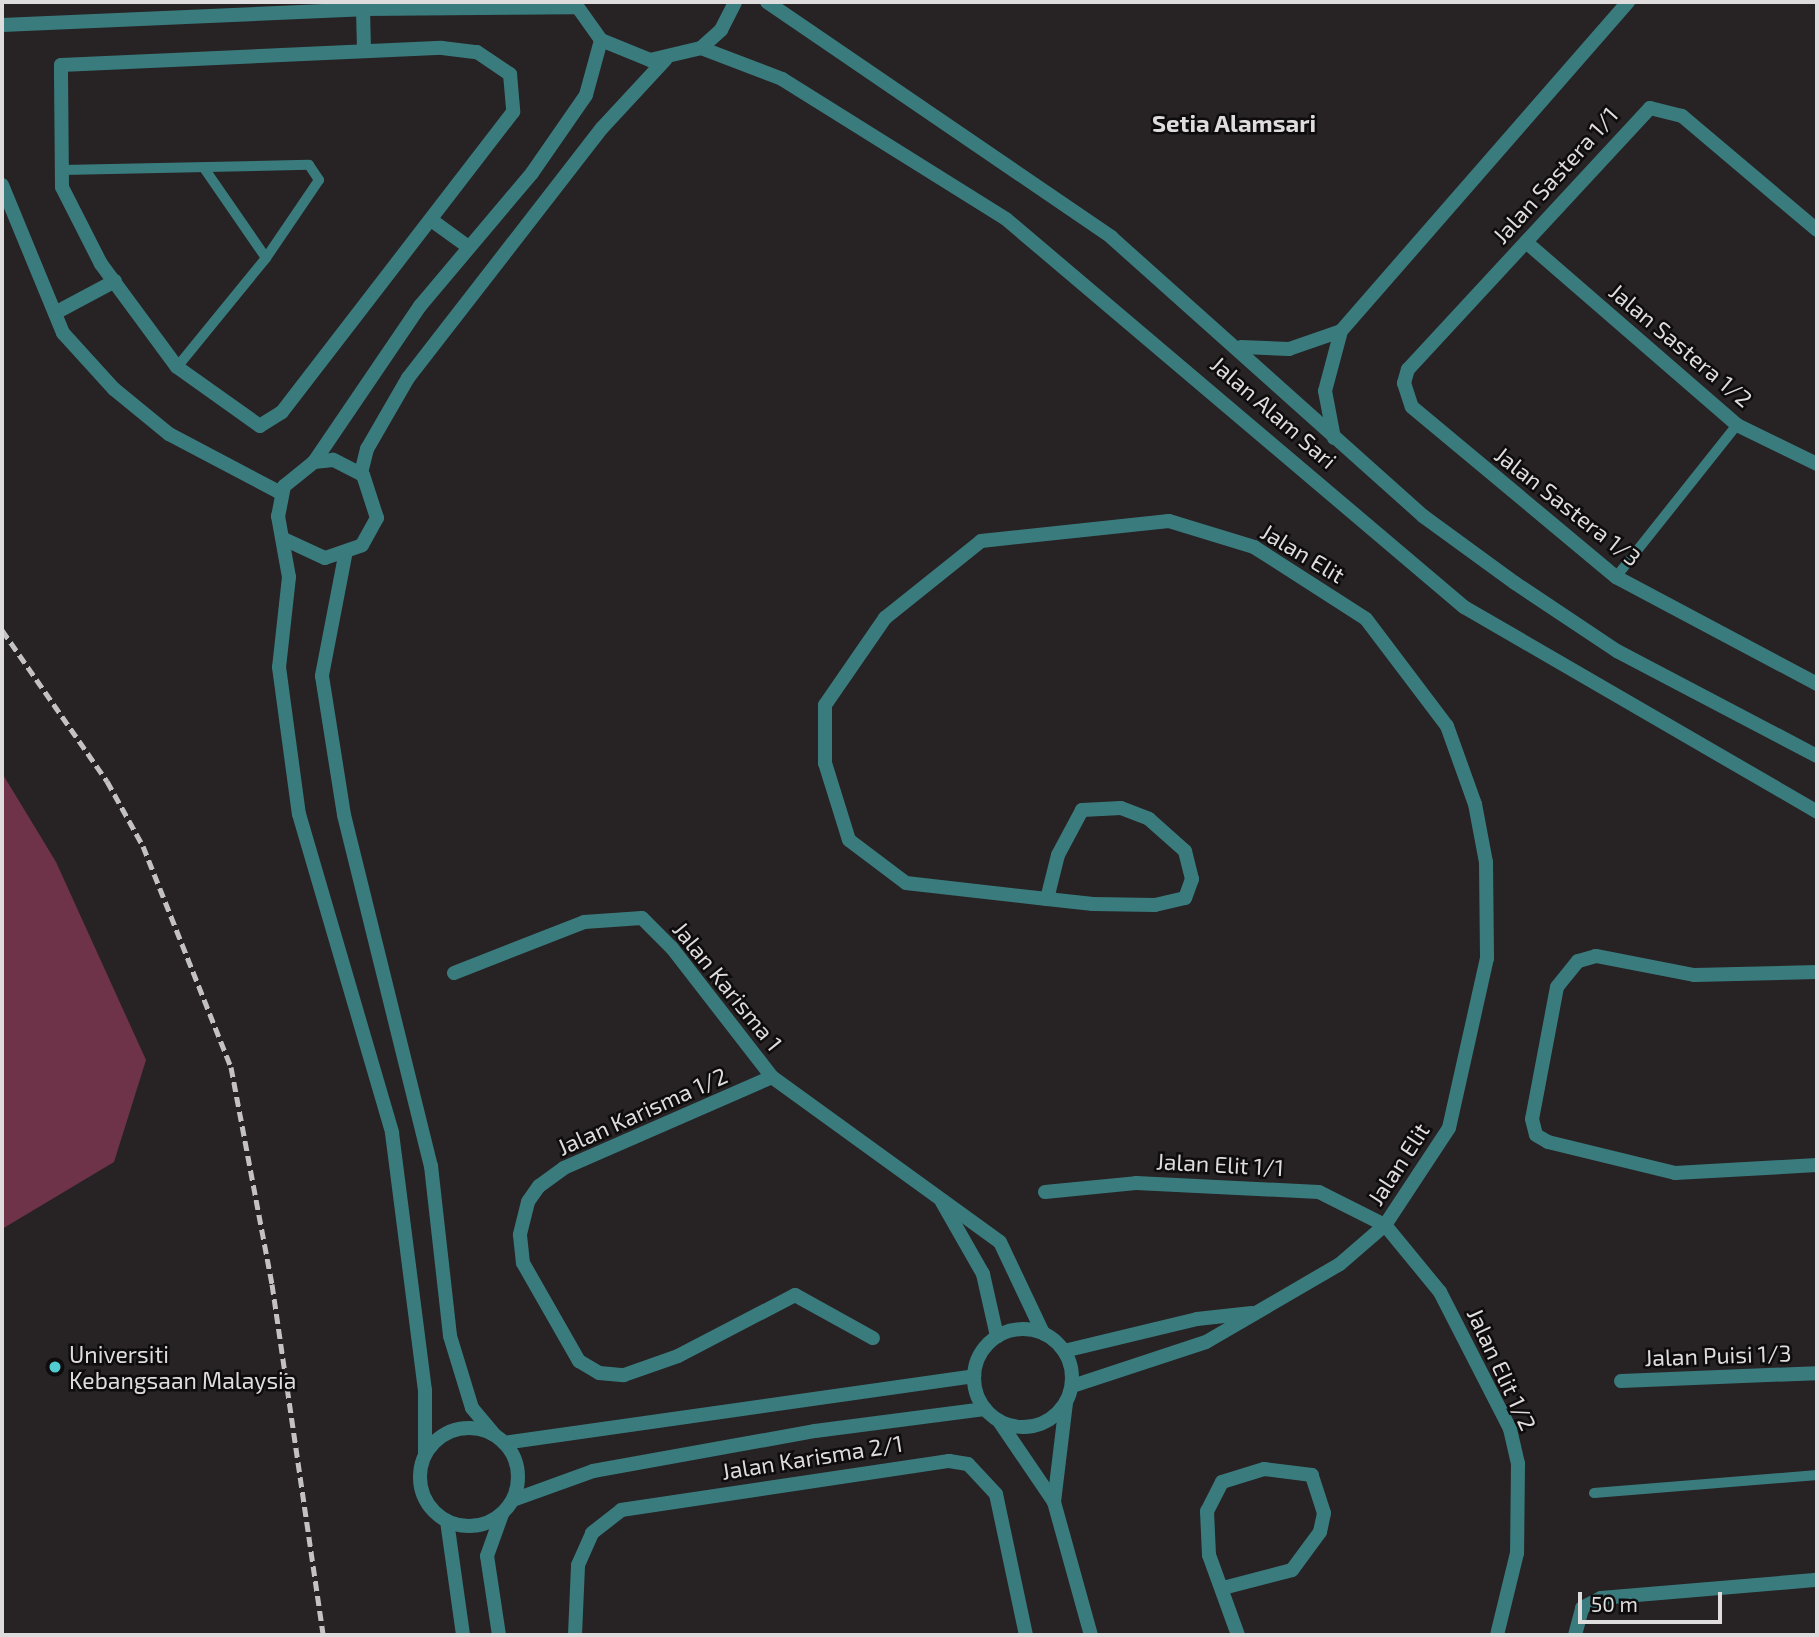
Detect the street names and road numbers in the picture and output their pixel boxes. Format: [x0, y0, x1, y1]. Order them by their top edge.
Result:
street label: Jalan Sastera 1/1 [1487, 101, 1623, 249]
street label: Jalan Sastera 1/2 [1604, 277, 1758, 413]
street label: Jalan Alam Sari [1205, 350, 1343, 474]
street label: Jalan Sastera 1/3 [1490, 440, 1646, 572]
street label: Jalan Elit [1256, 517, 1350, 589]
street label: Jalan Karisma 1 [667, 916, 789, 1056]
street label: Jalan Karisma 1/2 [553, 1061, 731, 1161]
street label: Jalan Elit [1361, 1118, 1435, 1210]
street label: Jalan Elit 1/1 [1155, 1147, 1285, 1181]
street label: Jalan Elit 1/2 [1462, 1303, 1542, 1435]
street label: Jalan Puisi 1/3 [1644, 1339, 1792, 1371]
street label: Jalan Karisma 2/1 [719, 1429, 905, 1485]

